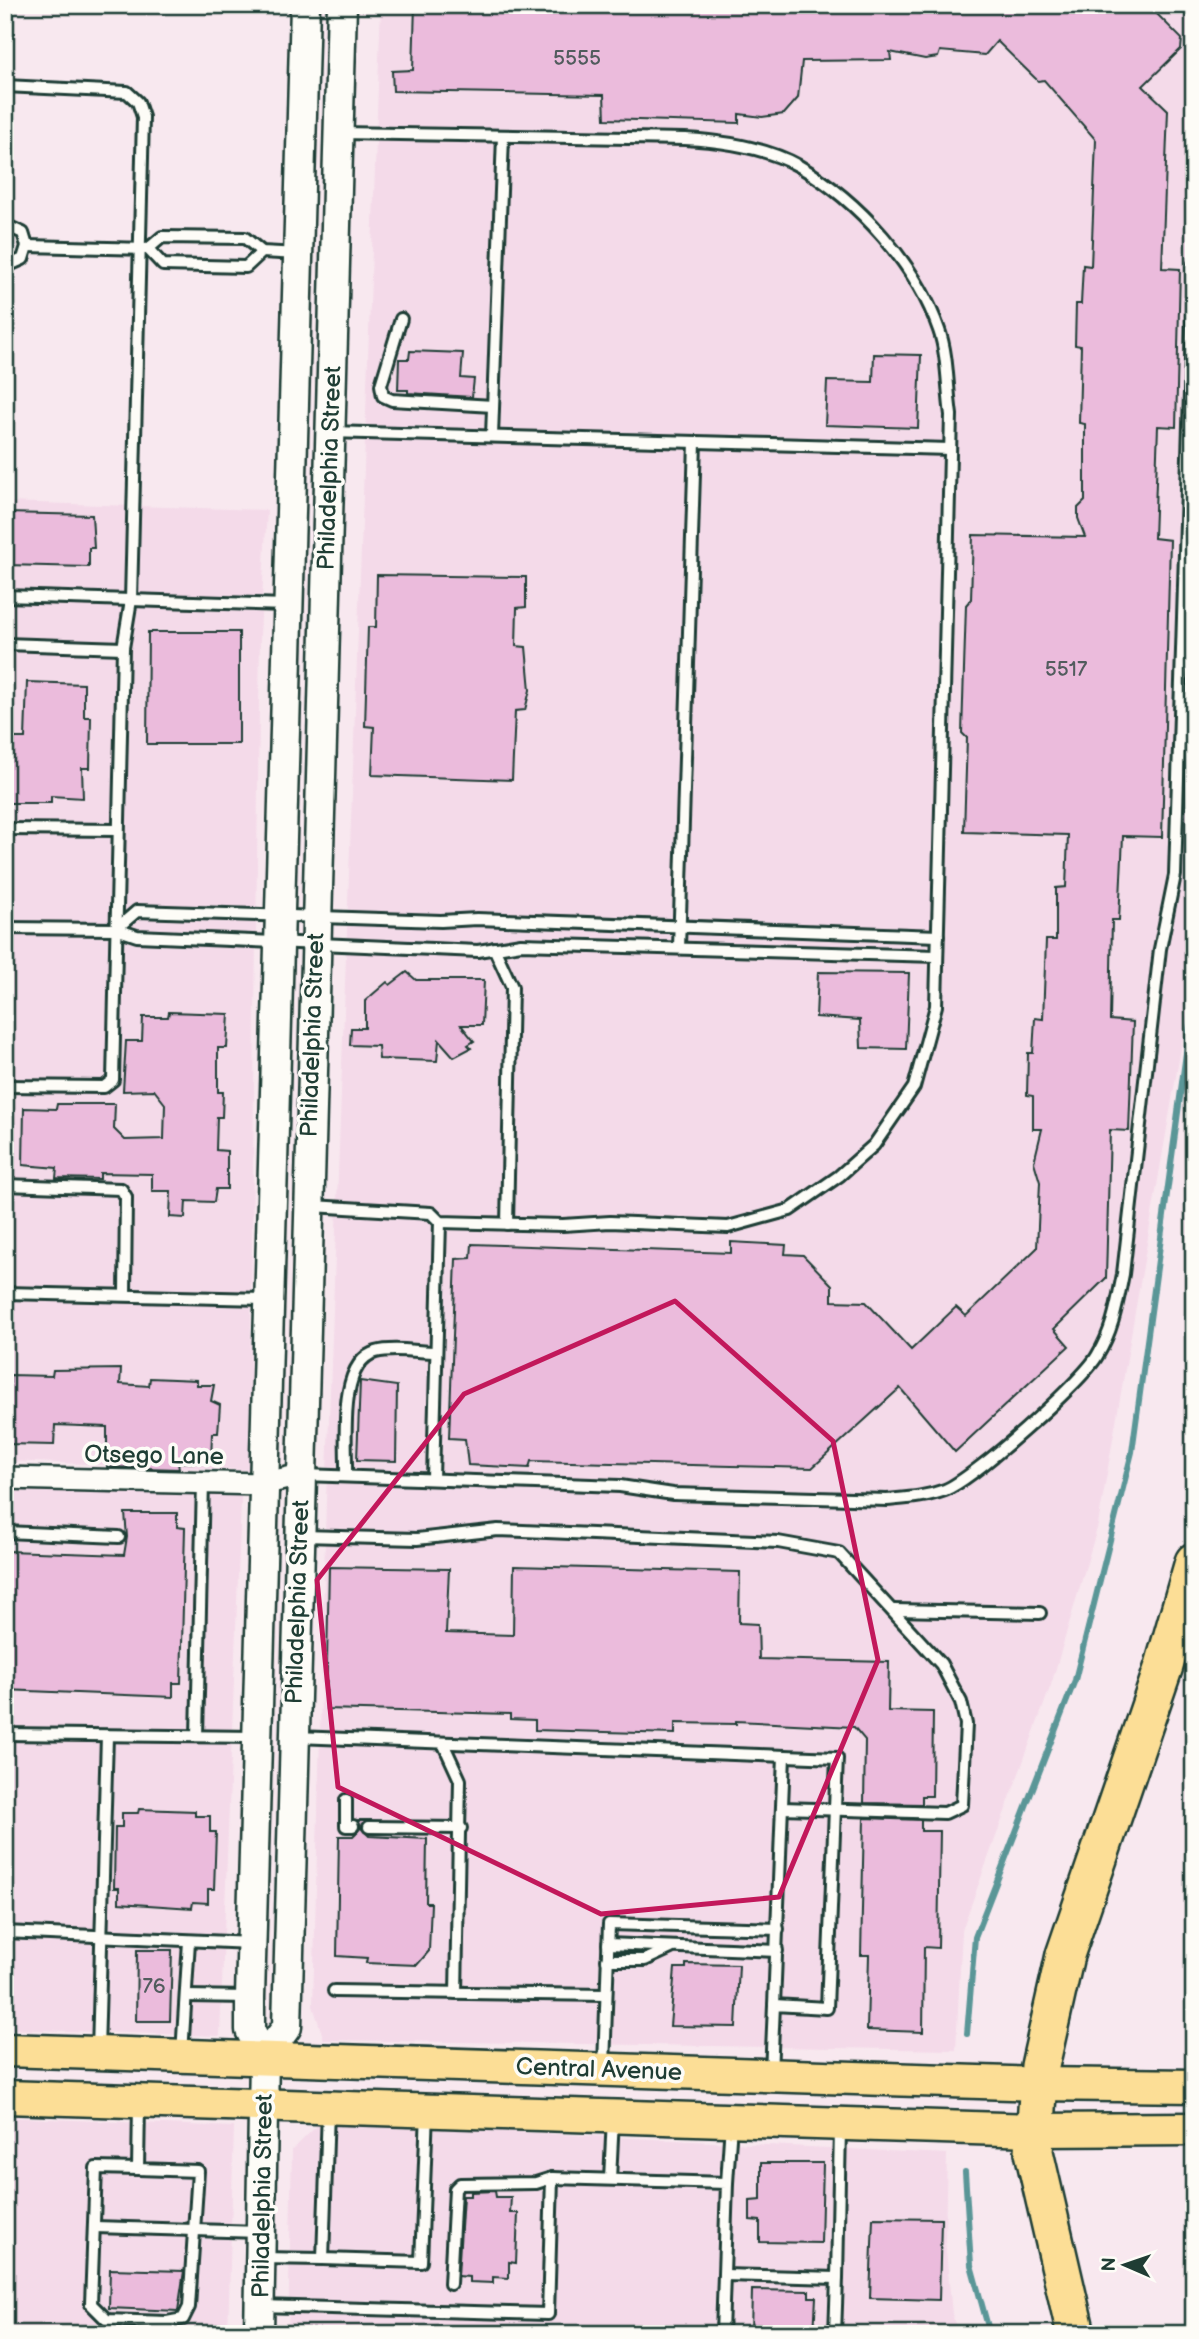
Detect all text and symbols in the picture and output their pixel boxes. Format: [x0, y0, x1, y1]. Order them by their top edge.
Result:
house number: 5555 [553, 46, 601, 71]
street label: Philadelphia Street [311, 365, 348, 571]
house number: 5517 [1045, 657, 1088, 682]
street label: Philadelphia Street [294, 932, 331, 1138]
street label: Otsego Lane [84, 1440, 224, 1471]
street label: Philadelphia Street [279, 1499, 316, 1705]
house number: 76 [142, 1974, 166, 1999]
street label: Central Avenue [515, 2052, 683, 2087]
street label: Philadelphia Street [246, 2093, 279, 2298]
north arrow [1090, 2230, 1160, 2300]
text: N [1098, 2257, 1121, 2272]

